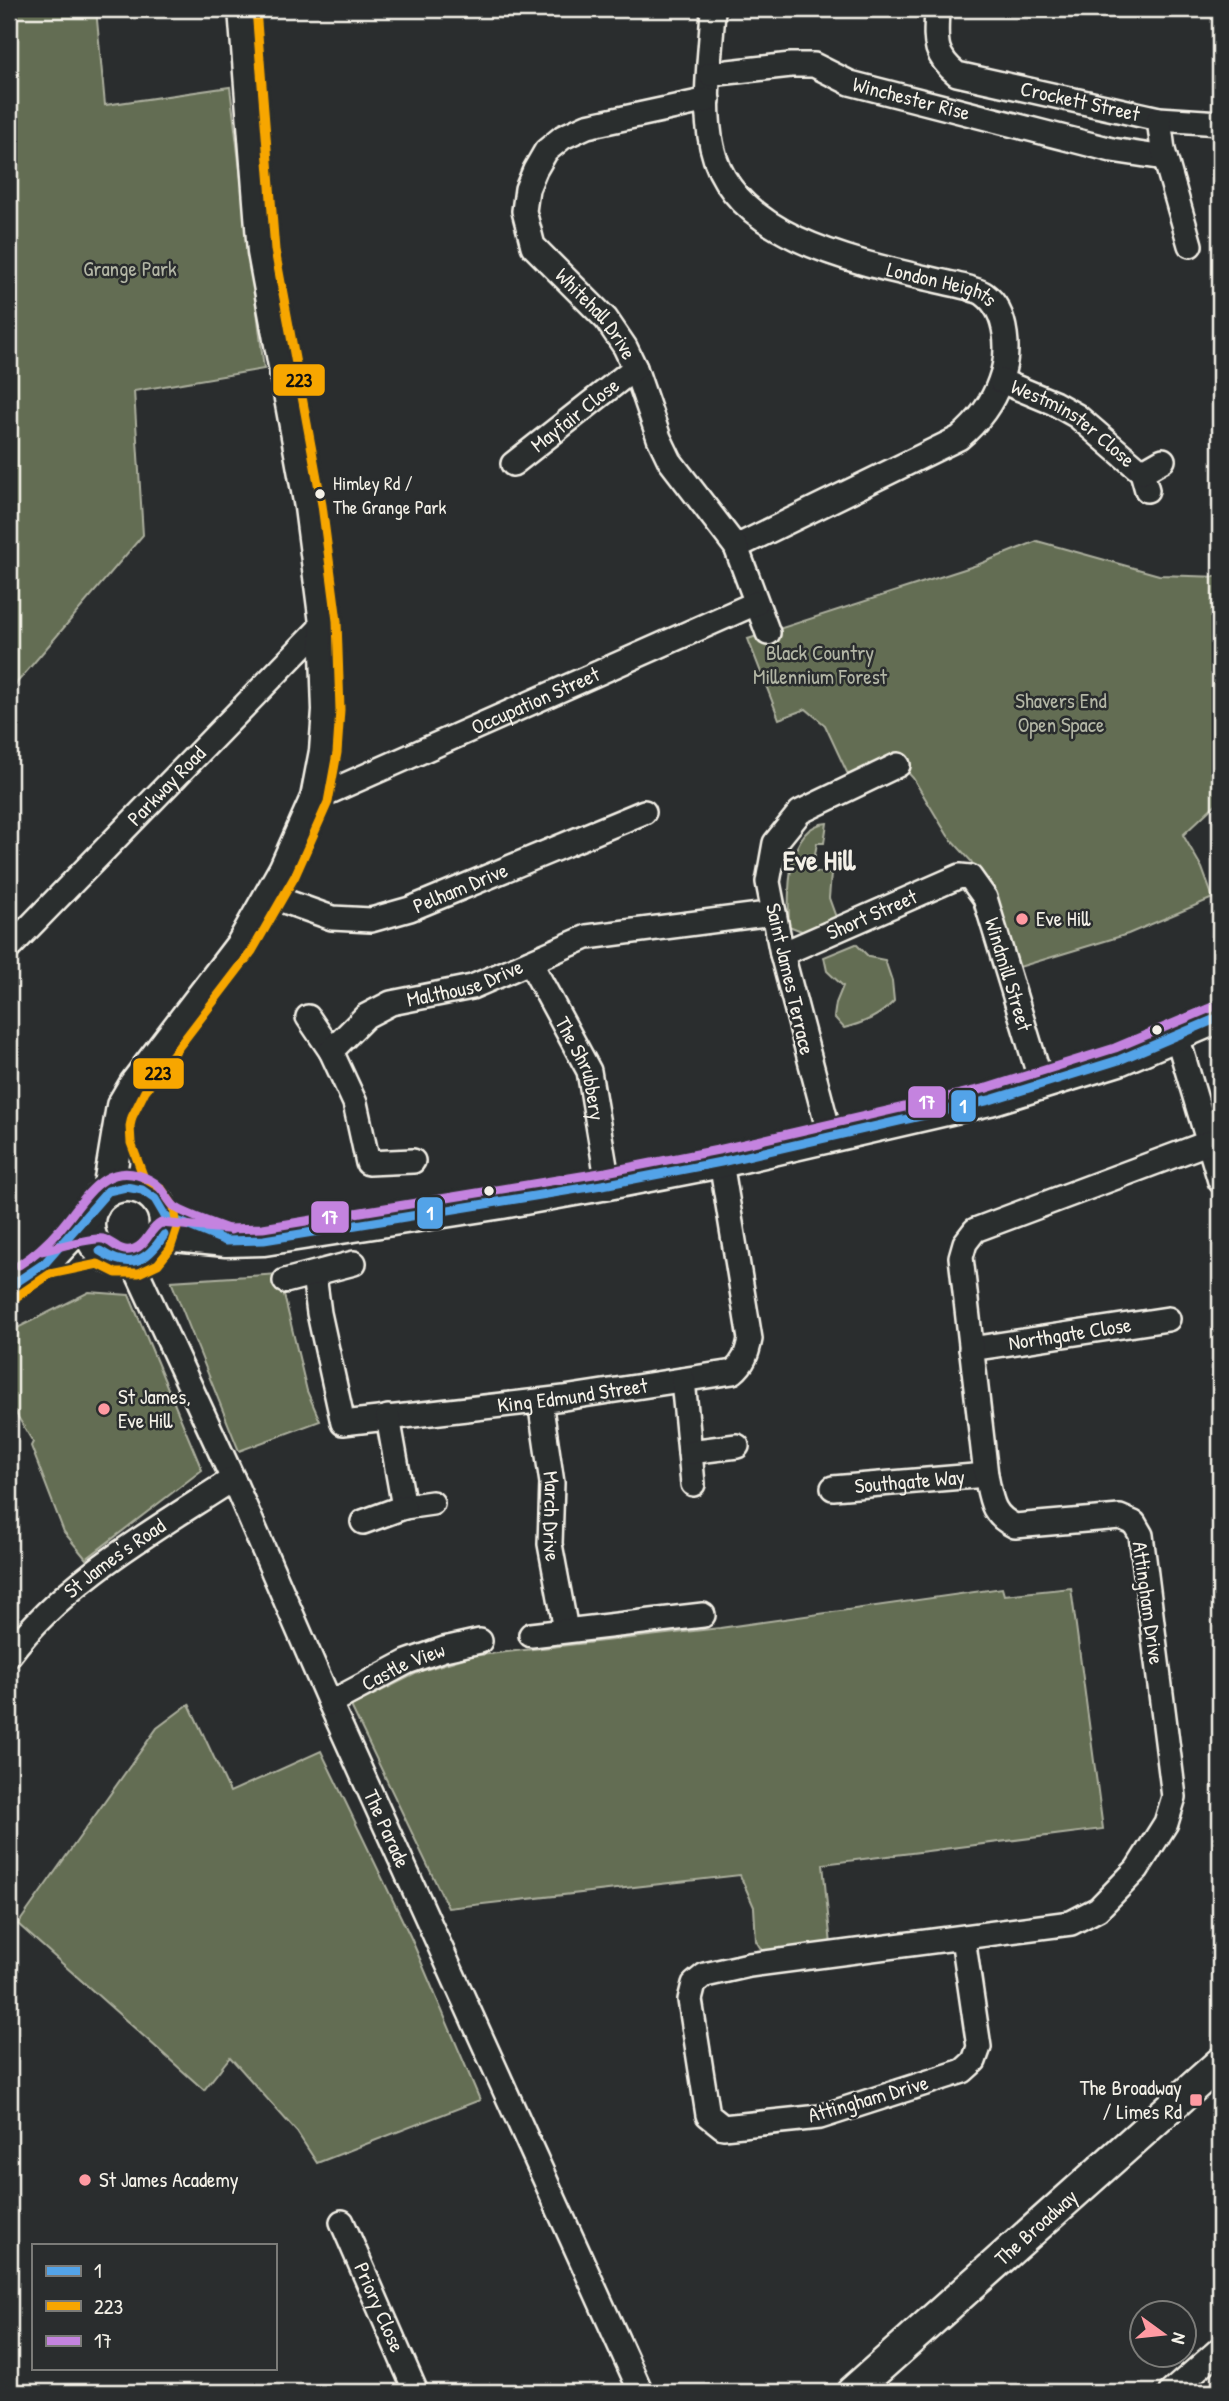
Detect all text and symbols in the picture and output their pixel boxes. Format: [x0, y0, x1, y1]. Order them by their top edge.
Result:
street label: Winchester Rise [850, 69, 973, 127]
street label: Crockett Street [1018, 74, 1143, 128]
park label: Grange Park [83, 254, 177, 283]
street label: London Heights [884, 254, 1005, 312]
street label: Whitehall Drive [549, 261, 644, 364]
line badge: 223 [272, 363, 326, 397]
text: 223 [286, 367, 313, 393]
street label: Mayfair Close [525, 371, 625, 459]
street label: Westminster Close [1007, 372, 1141, 474]
place label: Himley Rd / The Grange Park [333, 470, 447, 520]
marker: Himley Rd / The Grange Park [313, 487, 327, 501]
park label: Black Country Millennium Forest [753, 638, 888, 691]
street label: Occupation Street [467, 659, 605, 741]
park label: Shavers End Open Space [1015, 686, 1107, 739]
street label: Parkway Road [120, 739, 212, 832]
district label: Eve Hill [783, 841, 856, 879]
street label: Pelham Drive [409, 855, 512, 920]
street label: Short Street [822, 881, 922, 947]
street label: Saint James Terrace [759, 900, 822, 1058]
place label: Eve Hill [1036, 904, 1091, 933]
marker: Eve Hill [1014, 911, 1030, 927]
street label: Windmill Street [978, 914, 1040, 1035]
street label: Malthouse Drive [404, 952, 527, 1014]
street label: The Shrubbery [548, 1011, 612, 1123]
unlabelled marker [1150, 1023, 1164, 1037]
line badge: 223 [132, 1057, 185, 1090]
text: 223 [145, 1060, 172, 1086]
line badge: 17 [907, 1085, 947, 1119]
text: 17 [919, 1089, 935, 1115]
line badge: 1 [950, 1089, 977, 1123]
text: 1 [960, 1093, 967, 1119]
unlabelled marker [482, 1184, 496, 1198]
line badge: 1 [416, 1196, 444, 1230]
line badge: 17 [310, 1200, 350, 1234]
text: 1 [427, 1200, 434, 1226]
text: 17 [322, 1204, 338, 1230]
street label: Northgate Close [1006, 1310, 1133, 1357]
street label: King Edmund Street [496, 1370, 650, 1419]
place label: St James, Eve Hill [118, 1382, 191, 1435]
marker: St James, Eve Hill [96, 1401, 112, 1417]
street label: Southgate Way [853, 1462, 966, 1500]
street label: March Drive [536, 1469, 568, 1563]
street label: St James's Road [57, 1511, 171, 1605]
street label: Attingham Drive [1126, 1540, 1171, 1666]
street label: Castle View [356, 1635, 449, 1698]
street label: The Parade [357, 1785, 417, 1872]
street label: Attingham Drive [804, 2068, 931, 2130]
place label: The Broadway / Limes Rd [1080, 2073, 1182, 2126]
marker: The Broadway / Limes Rd [1188, 2092, 1204, 2108]
place label: St James Academy [99, 2165, 239, 2194]
marker: St James Academy [77, 2172, 93, 2188]
street label: The Broadway [988, 2182, 1084, 2272]
legend [32, 2244, 276, 2370]
text: 1 [94, 2256, 102, 2285]
street label: Priory Close [347, 2258, 412, 2357]
text: 223 [94, 2292, 123, 2321]
north arrow [1128, 2300, 1198, 2370]
text: 17 [94, 2326, 112, 2355]
text: N [1166, 2330, 1193, 2347]

